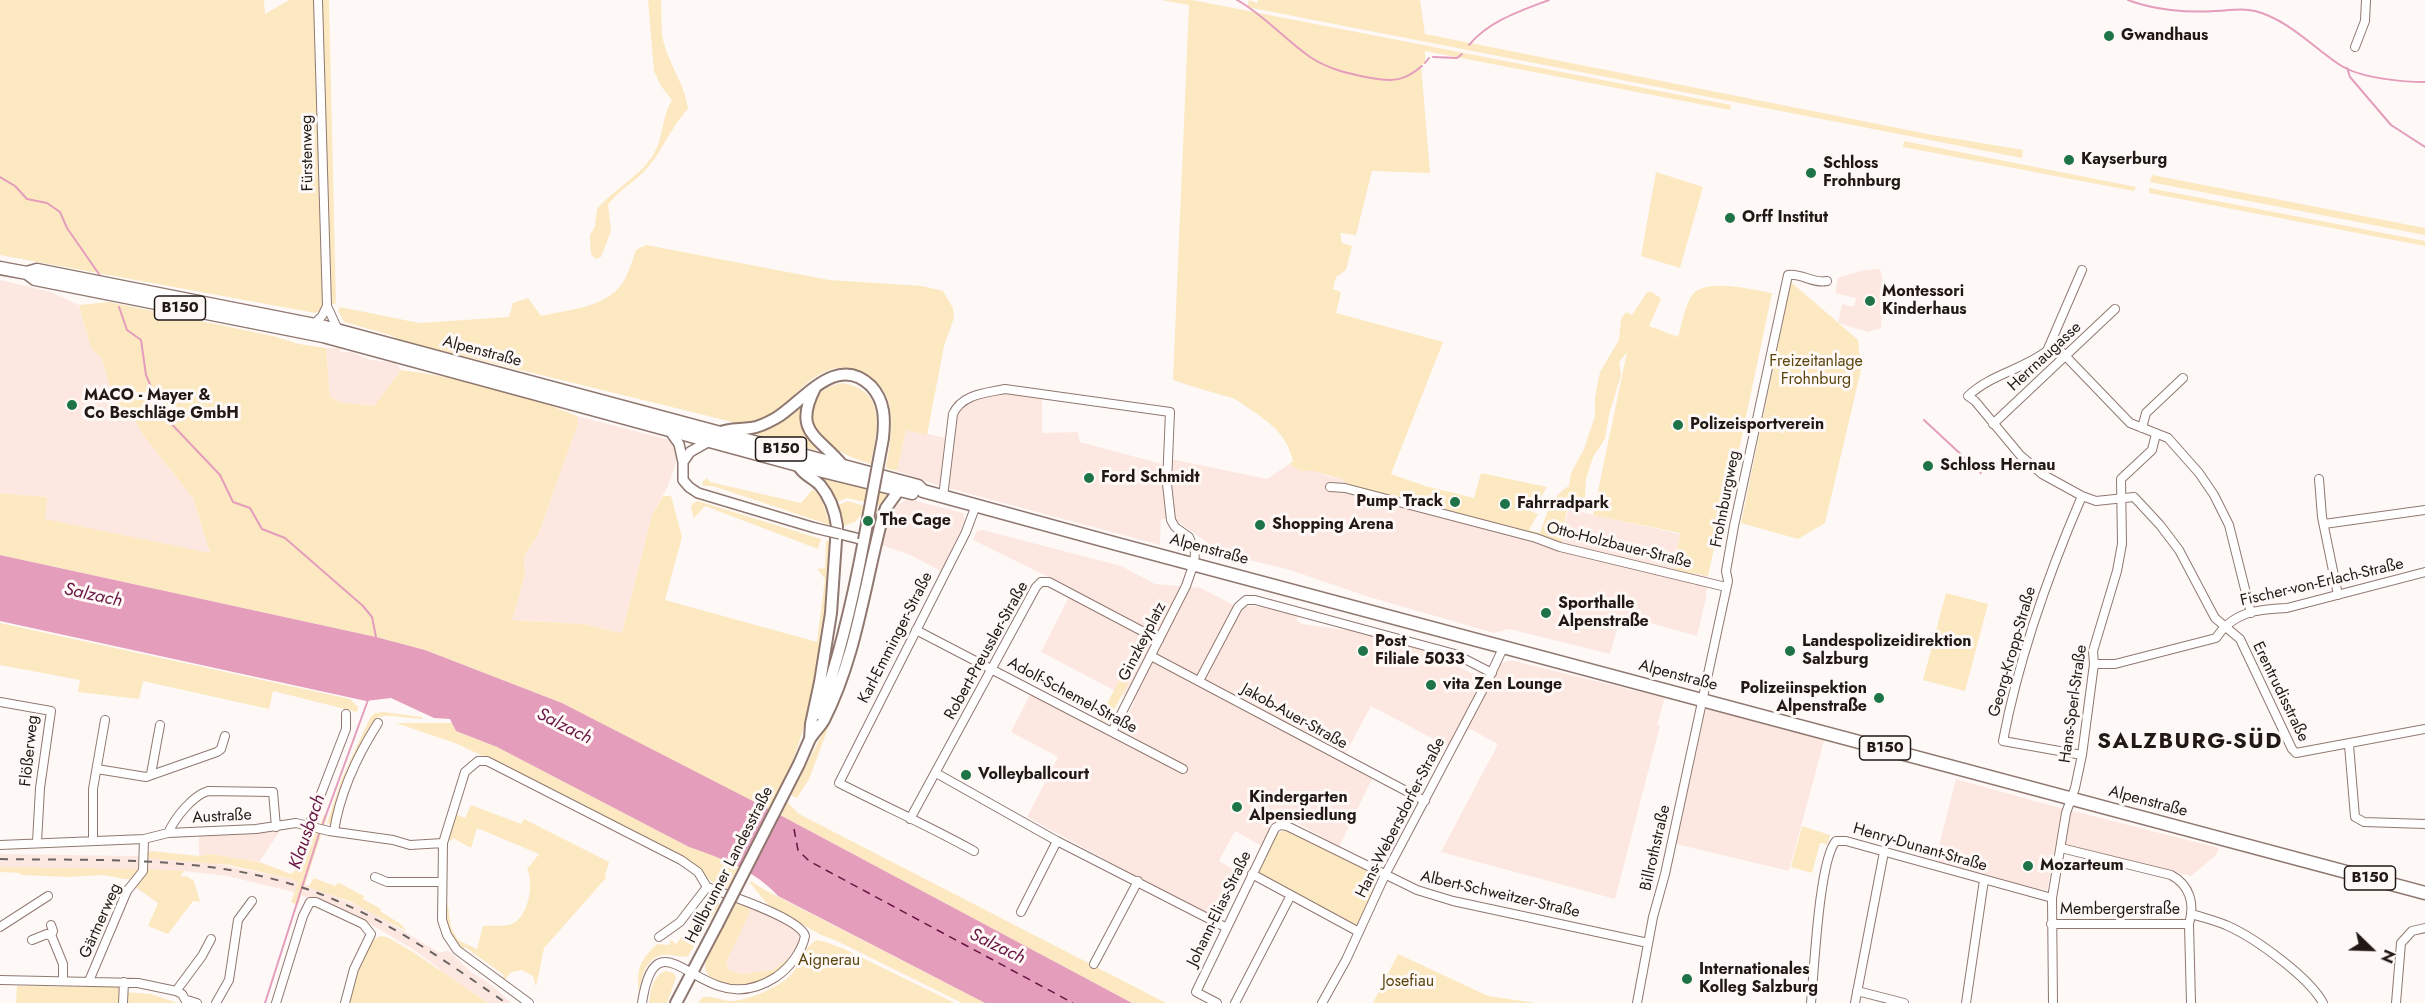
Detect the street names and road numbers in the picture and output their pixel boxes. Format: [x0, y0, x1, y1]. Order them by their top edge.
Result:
street label: Fürstenweg [298, 114, 318, 192]
road number: B150 [154, 296, 206, 320]
street label: Herrnaugasse [2004, 318, 2086, 396]
street label: Alpenstraße [441, 332, 523, 372]
road number: B150 [756, 437, 806, 461]
street label: Frohnburgweg [1707, 449, 1745, 549]
street label: Otto-Holzbauer-Straße [1544, 519, 1694, 573]
street label: Alpenstraße [1168, 530, 1250, 570]
street label: Fischer-von-Erlach-Straße [2238, 555, 2406, 611]
street label: Karl-Emminger-Straße [855, 569, 937, 707]
street label: Robert-Preussler-Straße [941, 579, 1033, 723]
street label: Georg-Kropp-Straße [1985, 585, 2041, 719]
street label: Ginzkeyplatz [1115, 599, 1171, 685]
street label: Erentrudisstraße [2248, 639, 2312, 745]
street label: Hans-Sperl-Straße [2056, 644, 2092, 764]
street label: Adolf-Schemel-Straße [1004, 654, 1140, 738]
street label: Alpenstraße [1637, 656, 1719, 696]
street label: Jakob-Auer-Straße [1238, 680, 1350, 754]
street label: Flößerweg [17, 714, 43, 788]
street label: Hans-Webersdorfer-Straße [1352, 735, 1450, 901]
road number: B150 [1860, 736, 1910, 760]
street label: Alpenstraße [2107, 782, 2189, 822]
street label: Hellbrunner Landesstraße [682, 783, 778, 947]
street label: Billrothstraße [1637, 803, 1675, 893]
street label: Austraße [192, 806, 252, 828]
street label: Henry-Dunant-Straße [1851, 820, 1989, 876]
street label: Johann-Elias-Straße [1184, 848, 1256, 970]
road number: B150 [2344, 866, 2396, 890]
street label: Albert-Schweitzer-Straße [1418, 867, 1582, 923]
street label: Gärtnerweg [76, 881, 126, 961]
street label: Membergerstraße [2060, 900, 2180, 920]

